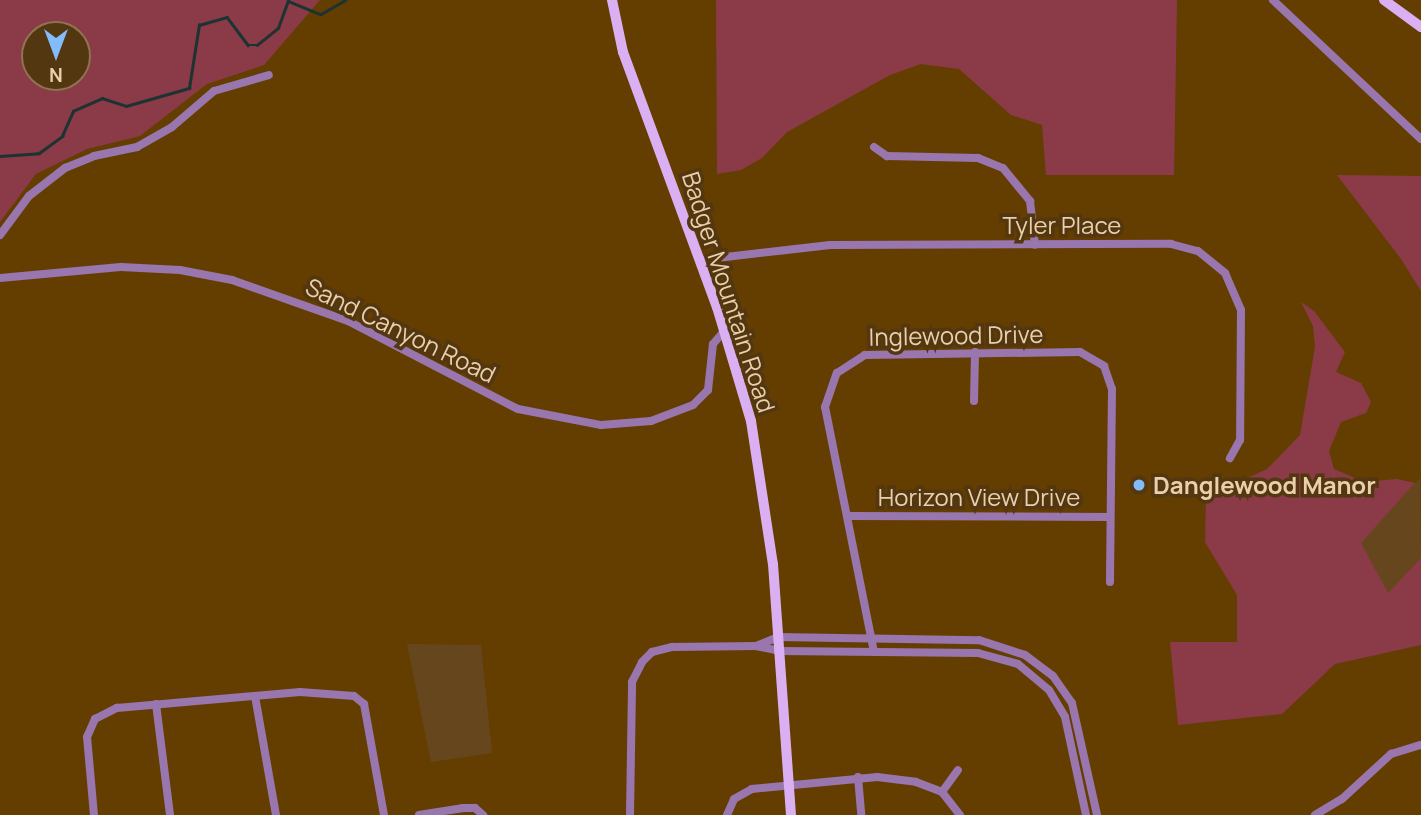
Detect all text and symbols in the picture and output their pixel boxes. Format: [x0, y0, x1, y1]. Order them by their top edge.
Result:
north arrow [21, 21, 91, 91]
text: N [49, 62, 63, 88]
street label: Badger Mountain Road [676, 168, 782, 416]
street label: Tyler Place [1003, 211, 1121, 239]
street label: Sand Canyon Road [301, 271, 501, 389]
street label: Inglewood Drive [868, 319, 1044, 351]
place label: Danglewood Manor [1153, 471, 1376, 499]
marker: Danglewood Manor [1131, 477, 1147, 493]
street label: Horizon View Drive [878, 483, 1080, 511]

